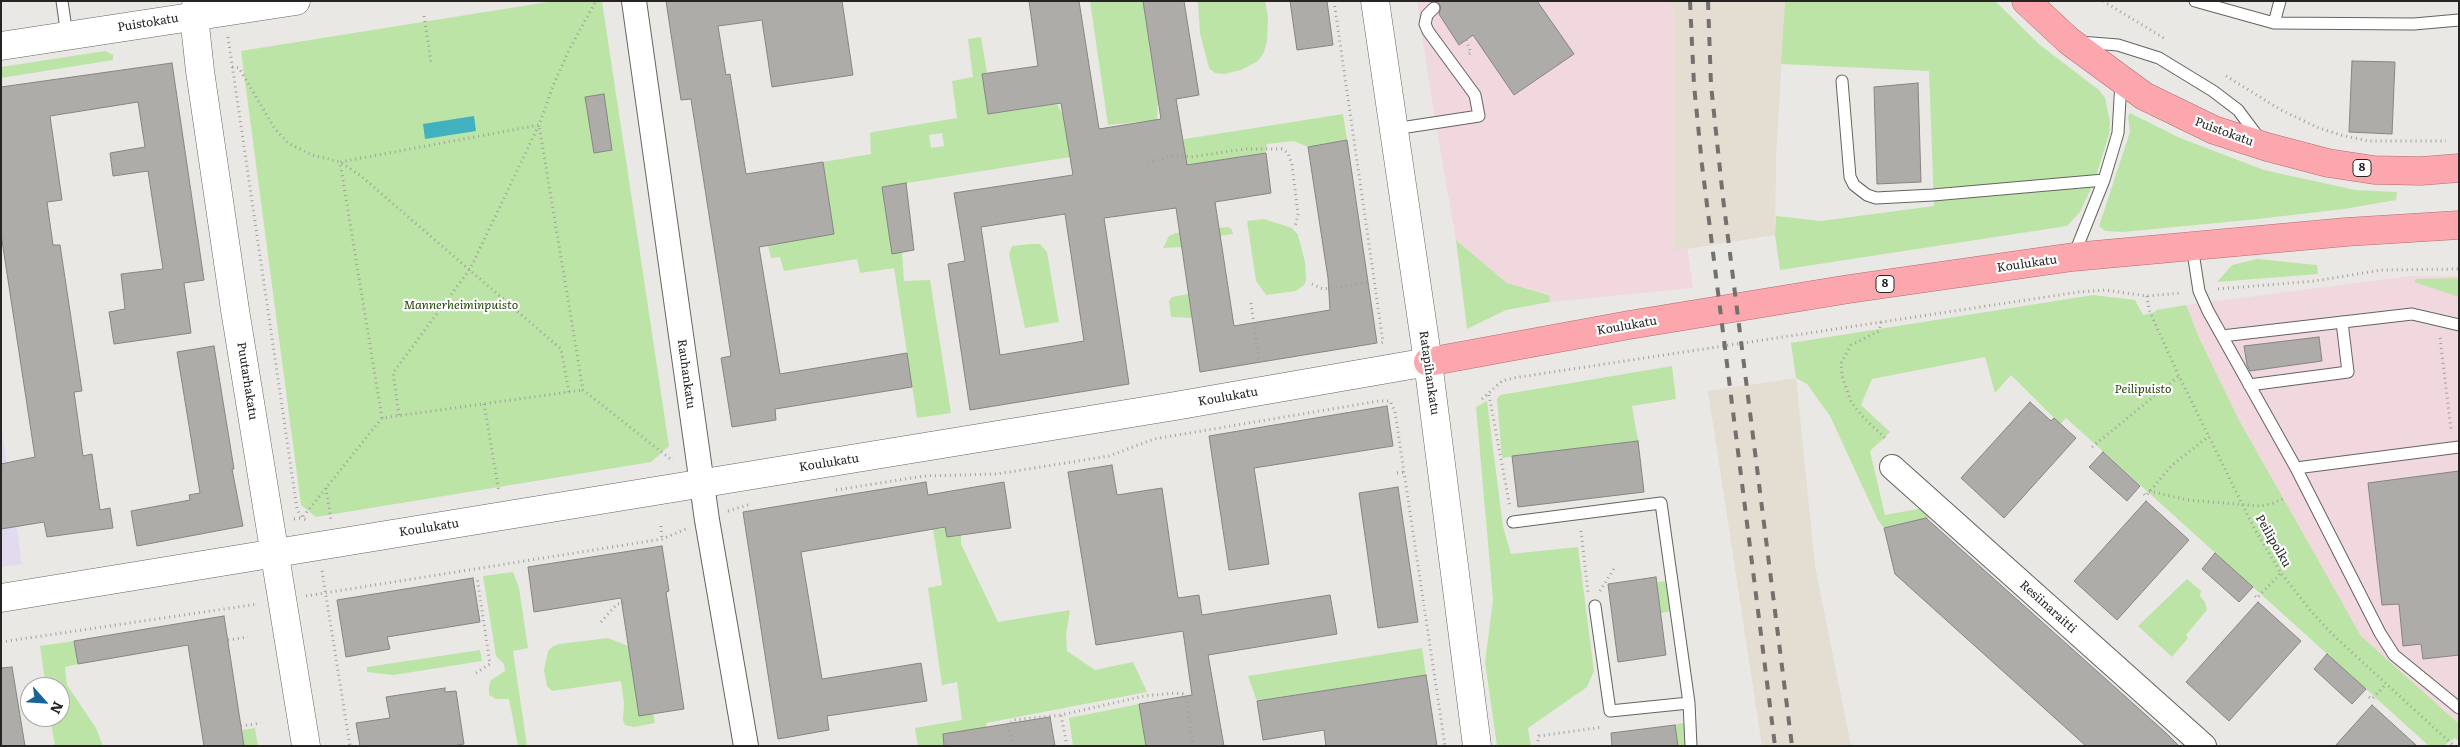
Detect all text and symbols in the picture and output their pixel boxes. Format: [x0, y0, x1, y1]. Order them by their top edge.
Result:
street label: Puistokatu [116, 11, 180, 35]
street label: Puistokatu [2193, 115, 2255, 149]
road number: 8 [2353, 160, 2371, 177]
street label: Koulukatu [1996, 253, 2058, 275]
road number: 8 [1876, 276, 1894, 292]
park label: Mannerheiminpuisto [404, 298, 518, 312]
street label: Koulukatu [1596, 314, 1658, 338]
street label: Ratapihankatu [1416, 330, 1442, 416]
street label: Rauhankatu [674, 338, 698, 410]
street label: Puutarhakatu [234, 341, 260, 421]
park label: Peilipuisto [2115, 382, 2171, 396]
street label: Koulukatu [1197, 385, 1259, 409]
street label: Koulukatu [798, 451, 860, 475]
street label: Peilipolku [2252, 512, 2294, 570]
street label: Koulukatu [398, 516, 460, 540]
street label: Resiinaraitti [2017, 578, 2079, 636]
north arrow [20, 677, 70, 727]
text: N [46, 698, 69, 718]

